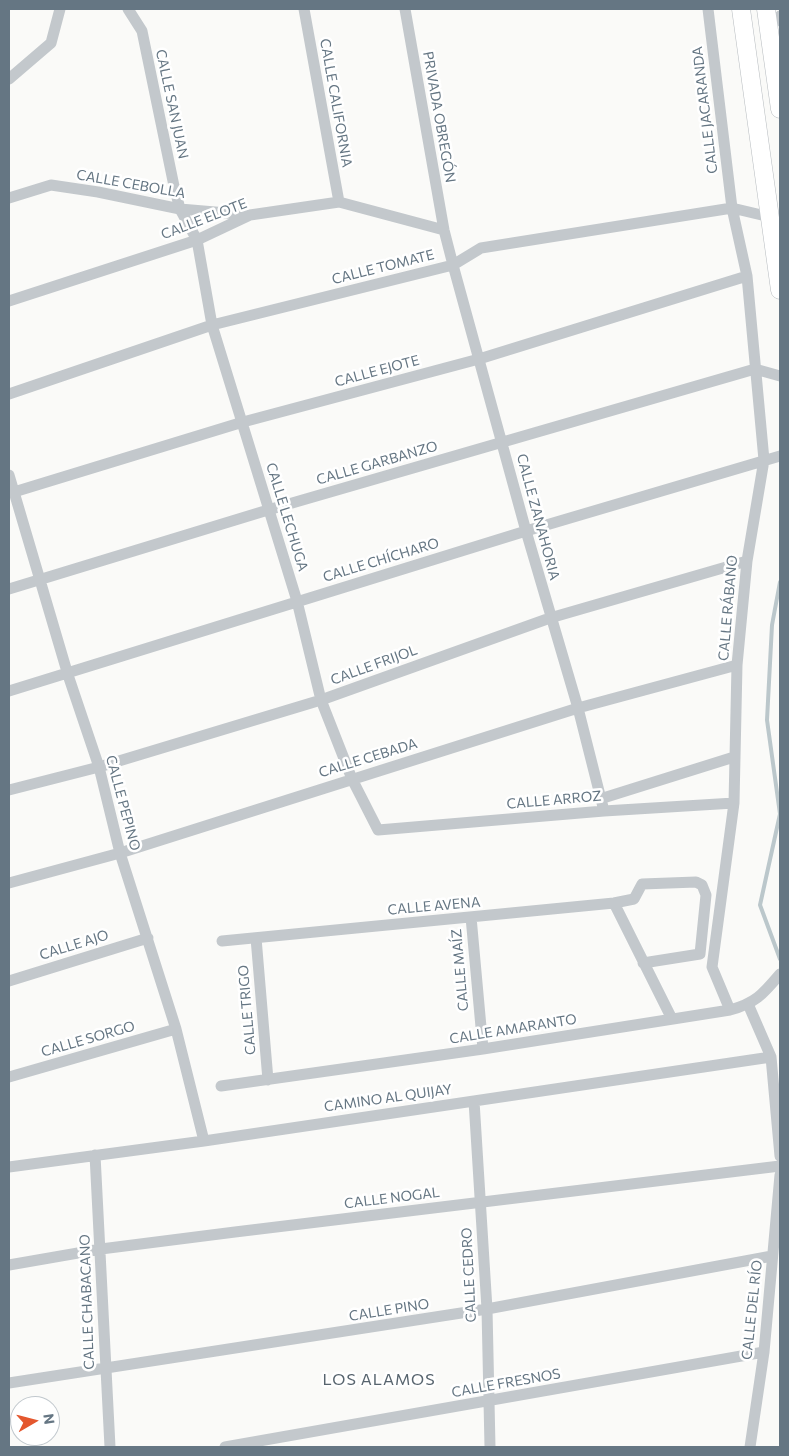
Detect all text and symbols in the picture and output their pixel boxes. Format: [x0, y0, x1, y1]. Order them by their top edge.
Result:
street label: CALLE CALIFORNIA [316, 37, 356, 169]
street label: CALLE JACARANDA [689, 45, 721, 175]
street label: CALLE SAN JUAN [152, 48, 192, 160]
street label: PRIVADA OBREGÓN [419, 50, 459, 184]
street label: CALLE CEBOLLA [75, 166, 187, 202]
street label: CALLE ELOTE [159, 195, 249, 243]
street label: CALLE TOMATE [330, 246, 436, 288]
street label: CALLE EJOTE [333, 352, 421, 390]
street label: CALLE GARBANZO [314, 438, 440, 488]
street label: CALLE ZANAHORIA [513, 452, 563, 582]
street label: CALLE LECHUGA [262, 461, 312, 573]
street label: CALLE CHÍCHARO [321, 534, 441, 586]
street label: CALLE RÁBANO [715, 554, 741, 662]
street label: CALLE FRIJOL [328, 642, 420, 688]
street label: CALLE CEBADA [317, 735, 419, 781]
street label: CALLE PEPINO [102, 753, 144, 853]
street label: CALLE ARROZ [506, 787, 602, 813]
street label: CALLE AVENA [387, 894, 481, 918]
street label: CALLE AJO [37, 927, 111, 963]
street label: CALLE MAÍZ [448, 928, 472, 1012]
street label: CALLE TRIGO [235, 964, 259, 1056]
street label: CALLE AMARANTO [448, 1011, 578, 1047]
street label: CALLE SORGO [39, 1018, 137, 1060]
street label: CAMINO AL QUIJAY [323, 1081, 453, 1115]
street label: CALLE NOGAL [343, 1184, 441, 1212]
street label: CALLE CEDRO [458, 1227, 480, 1323]
street label: CALLE CHABACANO [76, 1234, 98, 1370]
street label: CALLE DEL RÍO [738, 1259, 766, 1361]
street label: CALLE PINO [348, 1295, 430, 1325]
street label: CALLE FRESNOS [450, 1365, 562, 1401]
district label: LOS ALAMOS [321, 1370, 437, 1390]
north arrow [10, 1396, 60, 1446]
text: N [40, 1413, 59, 1425]

